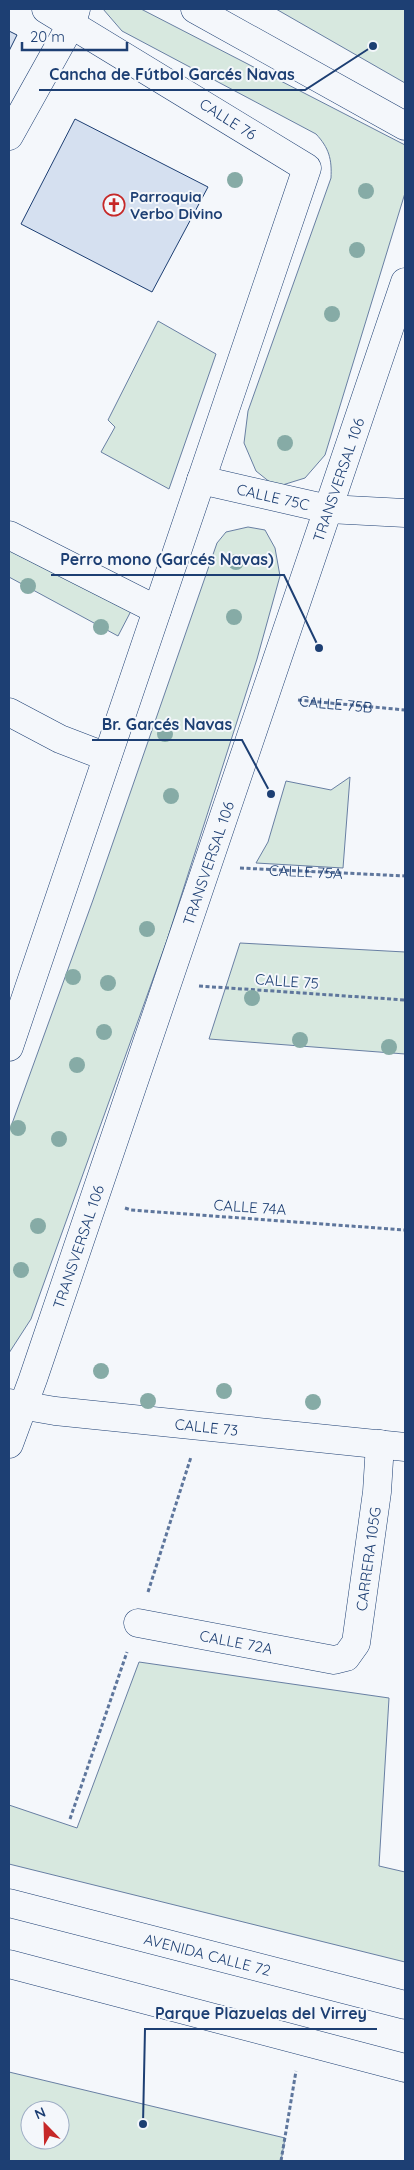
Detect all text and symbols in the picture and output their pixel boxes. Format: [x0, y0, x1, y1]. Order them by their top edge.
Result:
scale bar [22, 20, 128, 52]
text: 20 m [30, 27, 65, 46]
callout: Cancha de Fútbol Garcés Navas [39, 59, 305, 90]
text: Cancha de Fútbol Garcés Navas [49, 64, 295, 84]
street label: CALLE 76 [196, 94, 260, 144]
place label: Parroquia Verbo Divino [130, 187, 223, 223]
church icon: Parroquia Verbo Divino [102, 193, 126, 217]
street label: TRANSVERSAL 106 [308, 415, 368, 544]
street label: CALLE 75C [235, 479, 311, 514]
callout: Perro mono (Garcés Navas) [51, 544, 284, 575]
text: Perro mono (Garcés Navas) [60, 549, 274, 569]
street label: CALLE 75B [298, 691, 374, 716]
callout: Br. Garcés Navas [92, 709, 242, 740]
text: Br. Garcés Navas [102, 714, 232, 734]
street label: TRANSVERSAL 106 [178, 799, 238, 928]
street label: CALLE 75A [269, 860, 343, 882]
street label: CALLE 75 [254, 969, 320, 993]
street label: TRANSVERSAL 106 [48, 1182, 108, 1311]
street label: CALLE 74A [213, 1195, 287, 1219]
street label: CALLE 73 [174, 1414, 239, 1439]
street label: CARRERA 105G [351, 1505, 384, 1612]
street label: CALLE 72A [198, 1625, 275, 1658]
street label: AVENIDA CALLE 72 [142, 1929, 273, 1980]
callout: Parque Plazuelas del Virrey [145, 1998, 377, 2029]
text: Parque Plazuelas del Virrey [155, 2003, 367, 2023]
north arrow [20, 2100, 70, 2150]
text: N [32, 2103, 48, 2123]

